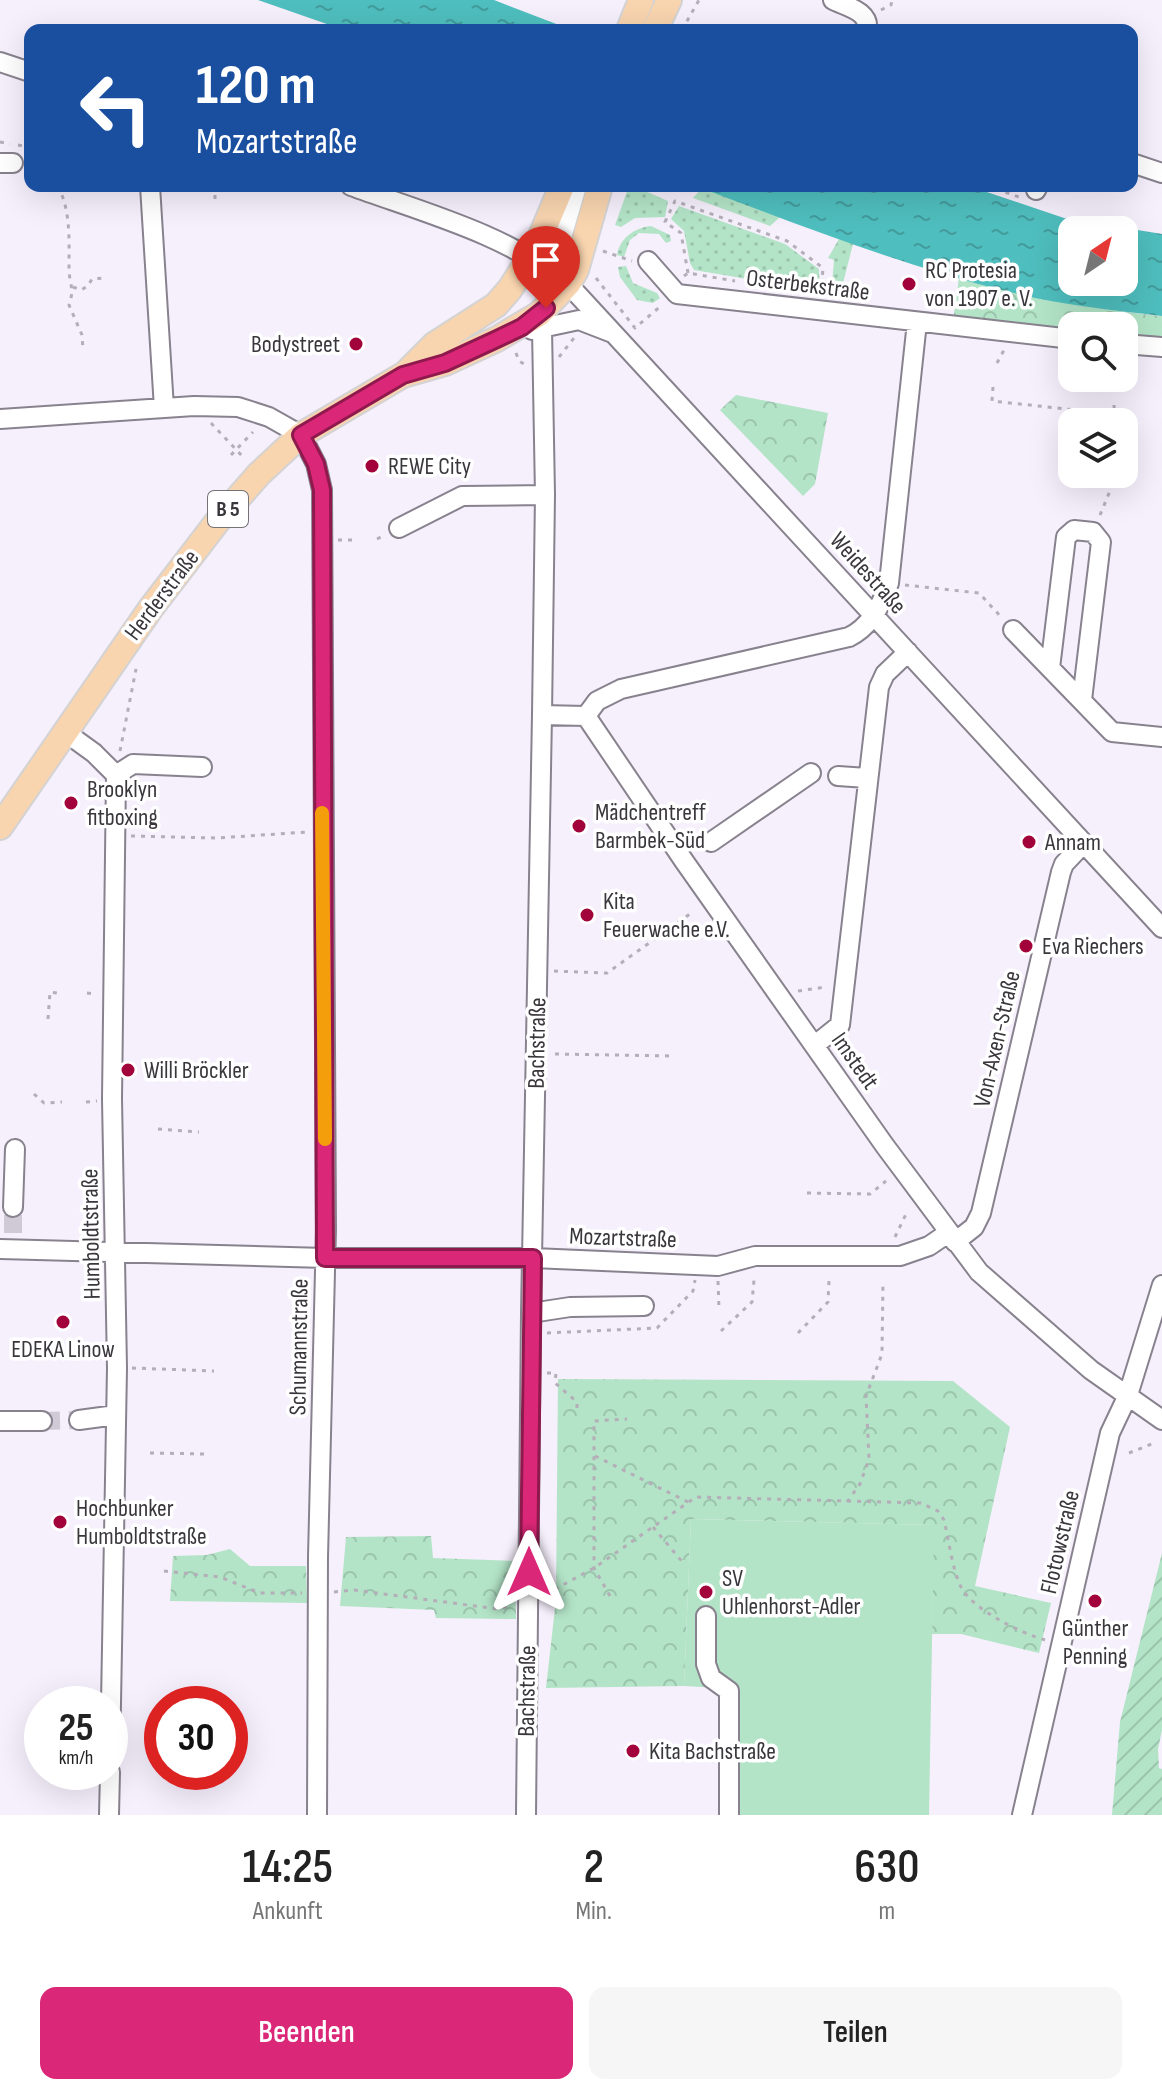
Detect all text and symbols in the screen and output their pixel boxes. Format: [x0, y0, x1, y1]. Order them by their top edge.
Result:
text: 120 m [196, 53, 316, 120]
icon: left [64, 56, 168, 160]
text: Mozartstraße [196, 121, 357, 164]
north arrow [1058, 216, 1138, 296]
map controls [1058, 216, 1138, 488]
pin [512, 226, 580, 308]
icon: arrive [524, 238, 568, 282]
place label: RC Protesia von 1907 e. V. [925, 256, 1033, 313]
street label: Osterbekstraße [745, 263, 871, 307]
marker: RC Protesia von 1907 e. V. [900, 275, 918, 293]
button: search [1058, 312, 1138, 392]
place label: Bodystreet [251, 330, 340, 359]
marker: Bodystreet [347, 335, 365, 353]
button: layers [1058, 408, 1138, 488]
place label: REWE City [388, 452, 471, 481]
marker: REWE City [363, 457, 381, 475]
road number: B 5 [208, 491, 248, 527]
street label: Weidestraße [824, 526, 912, 620]
street label: Herderstraße [119, 544, 205, 646]
place label: Brooklyn fitboxing [87, 775, 158, 832]
marker: Brooklyn fitboxing [62, 794, 80, 812]
place label: Mädchentreff Barmbek-Süd [595, 798, 706, 855]
marker: Mädchentreff Barmbek-Süd [570, 817, 588, 835]
place label: Annam [1044, 828, 1101, 857]
marker: Annam [1020, 833, 1038, 851]
place label: Kita Feuerwache e.V. [603, 887, 730, 944]
marker: Kita Feuerwache e.V. [578, 906, 596, 924]
place label: Eva Riechers [1042, 932, 1144, 961]
marker: Eva Riechers [1017, 937, 1035, 955]
street label: Von-Axen-Straße [967, 968, 1027, 1110]
street label: Bachstraße [522, 997, 552, 1089]
street label: Imstedt [825, 1027, 885, 1095]
place label: Willi Bröckler [144, 1056, 249, 1085]
marker: Willi Bröckler [119, 1061, 137, 1079]
street label: Humboldtstraße [75, 1168, 107, 1300]
street label: Mozartstraße [569, 1222, 677, 1254]
street label: Schumannstraße [283, 1278, 315, 1416]
marker: EDEKA Linow [54, 1313, 72, 1331]
place label: EDEKA Linow [11, 1335, 115, 1364]
street label: Flotowstraße [1034, 1487, 1086, 1597]
place label: Hochbunker Humboldtstraße [76, 1494, 207, 1551]
marker: Hochbunker Humboldtstraße [51, 1513, 69, 1531]
position arrow [487, 1530, 571, 1614]
place label: SV Uhlenhorst-Adler [722, 1564, 861, 1621]
marker: SV Uhlenhorst-Adler [697, 1583, 715, 1601]
marker: Günther Penning [1086, 1592, 1104, 1610]
place label: Günther Penning [1062, 1614, 1128, 1671]
street label: Bachstraße [512, 1645, 542, 1737]
speed limit sign: 30 [144, 1686, 248, 1790]
text: 25 [58, 1704, 94, 1752]
place label: Kita Bachstraße [649, 1737, 776, 1766]
marker: Kita Bachstraße [624, 1742, 642, 1760]
text: km/h [59, 1746, 93, 1770]
text: 14:25 [243, 1839, 333, 1896]
text: 2 [583, 1839, 604, 1896]
text: 630 [854, 1839, 919, 1896]
text: Ankunft [253, 1896, 323, 1927]
text: Min. [576, 1896, 612, 1927]
text: m [879, 1896, 895, 1927]
button: Beenden [40, 1987, 573, 2079]
button: Teilen [589, 1987, 1122, 2079]

